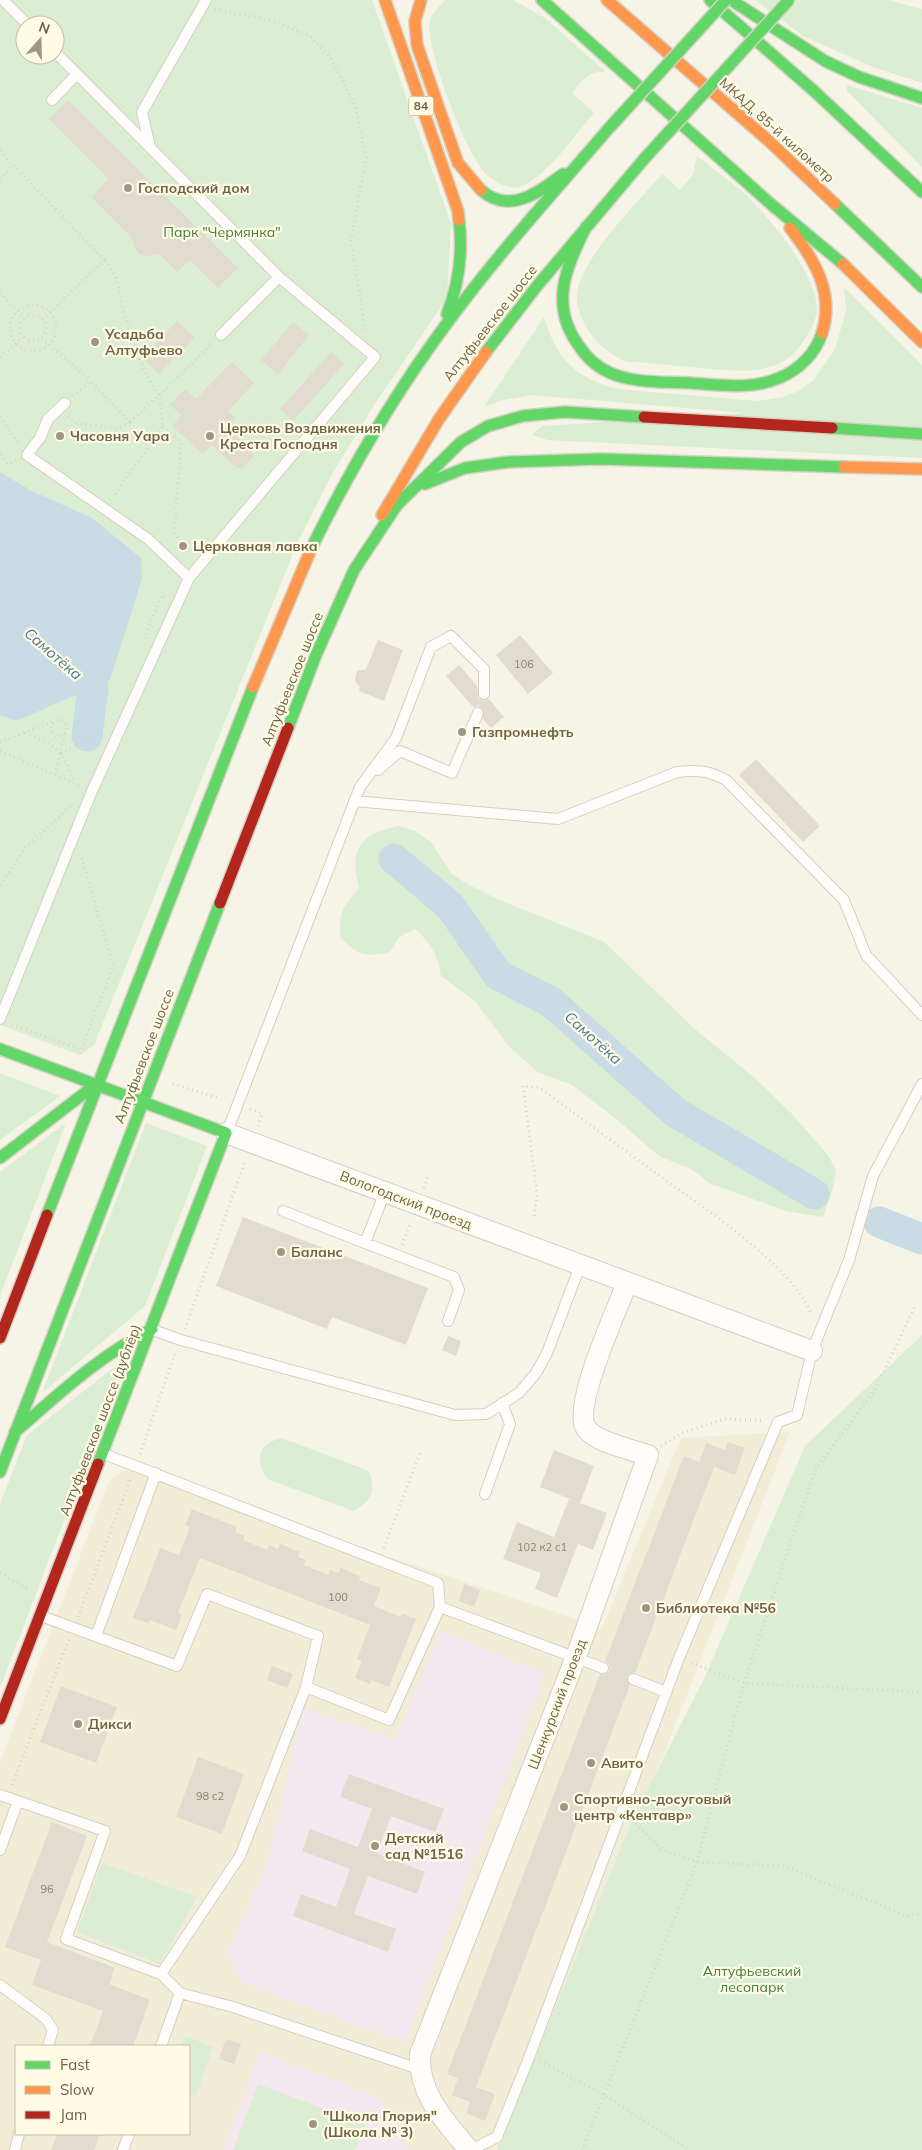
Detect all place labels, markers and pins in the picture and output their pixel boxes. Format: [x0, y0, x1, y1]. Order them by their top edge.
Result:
place label: Господский дом [138, 179, 249, 197]
marker: Господский дом [122, 182, 134, 194]
place label: Усадьба Алтуфьево [104, 325, 183, 359]
marker: Усадьба Алтуфьево [89, 336, 101, 348]
place label: Церковь Воздвижения Креста Господня [220, 419, 381, 453]
place label: Часовня Уара [70, 427, 169, 445]
marker: Часовня Уара [54, 430, 66, 442]
marker: Церковь Воздвижения Креста Господня [204, 430, 216, 442]
place label: Церковная лавка [193, 537, 318, 555]
marker: Церковная лавка [177, 540, 189, 552]
place label: Газпромнефть [472, 723, 574, 741]
marker: Газпромнефть [456, 726, 468, 738]
place label: Баланс [291, 1243, 343, 1261]
marker: Баланс [275, 1246, 287, 1258]
place label: Библиотека №56 [656, 1599, 776, 1617]
marker: Библиотека №56 [640, 1602, 652, 1614]
place label: Дикси [88, 1715, 132, 1733]
marker: Дикси [72, 1718, 84, 1730]
place label: Авито [601, 1754, 643, 1772]
marker: Авито [585, 1757, 597, 1769]
place label: Спортивно-досуговый центр «Кентавр» [574, 1790, 731, 1824]
marker: Спортивно-досуговый центр «Кентавр» [558, 1801, 570, 1813]
place label: Детский сад №1516 [385, 1829, 463, 1863]
marker: Детский сад №1516 [369, 1840, 381, 1852]
place label: "Школа Глория" (Школа № 3) [323, 2107, 437, 2141]
marker: "Школа Глория" (Школа № 3) [307, 2118, 319, 2130]

